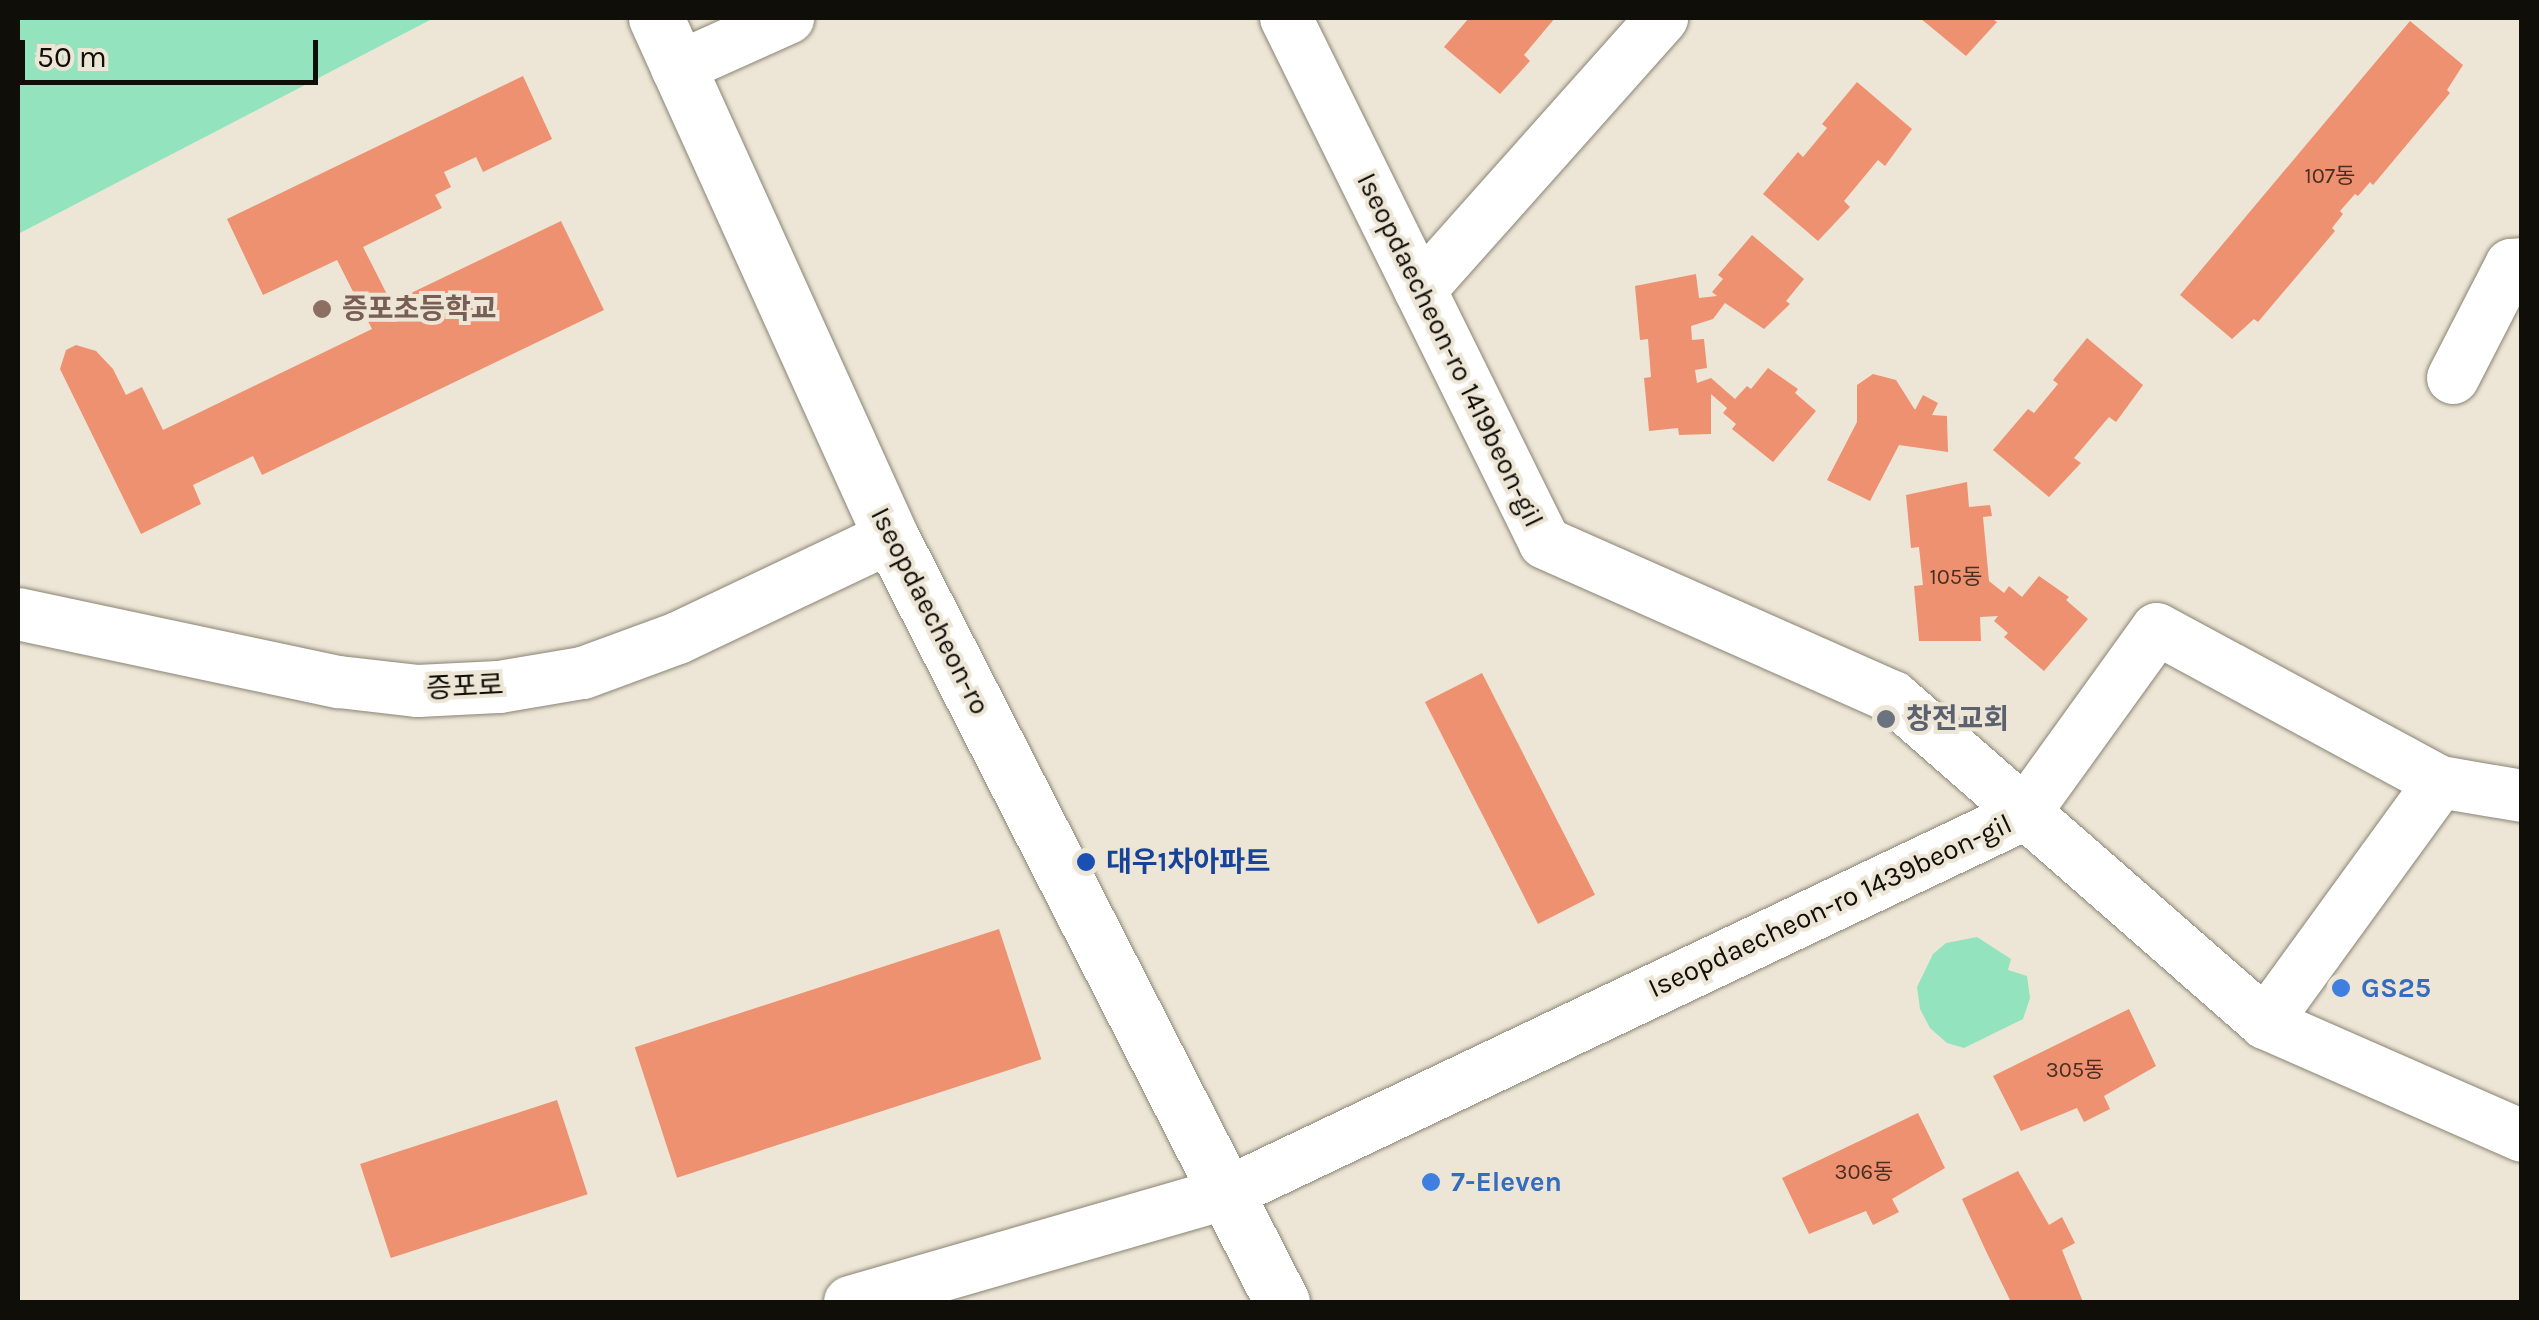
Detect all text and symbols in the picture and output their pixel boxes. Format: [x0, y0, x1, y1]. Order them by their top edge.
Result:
scale bar [25, 20, 322, 82]
text: 50 m [37, 39, 107, 75]
house number: 107동 [2305, 164, 2355, 190]
street label: Iseopdaecheon-ro 1419beon-gil [1349, 167, 1551, 533]
place label: 증포초등학교 [342, 292, 497, 326]
marker: 증포초등학교 [311, 298, 333, 320]
street label: Iseopdaecheon-ro [863, 502, 997, 720]
house number: 105동 [1930, 565, 1982, 591]
street label: 증포로 [426, 668, 504, 706]
place label: 창전교회 [1906, 702, 2009, 736]
marker: 창전교회 [1875, 708, 1897, 730]
street label: Iseopdaecheon-ro 1439beon-gil [1643, 807, 2017, 1005]
place label: 대우1차아파트 [1106, 845, 1271, 879]
marker: 대우1차아파트 [1075, 851, 1097, 873]
place label: GS25 [2361, 971, 2431, 1005]
marker: GS25 [2330, 977, 2352, 999]
house number: 305동 [2046, 1058, 2104, 1084]
house number: 306동 [1835, 1160, 1893, 1186]
place label: 7-Eleven [1451, 1165, 1562, 1199]
marker: 7-Eleven [1420, 1171, 1442, 1193]

